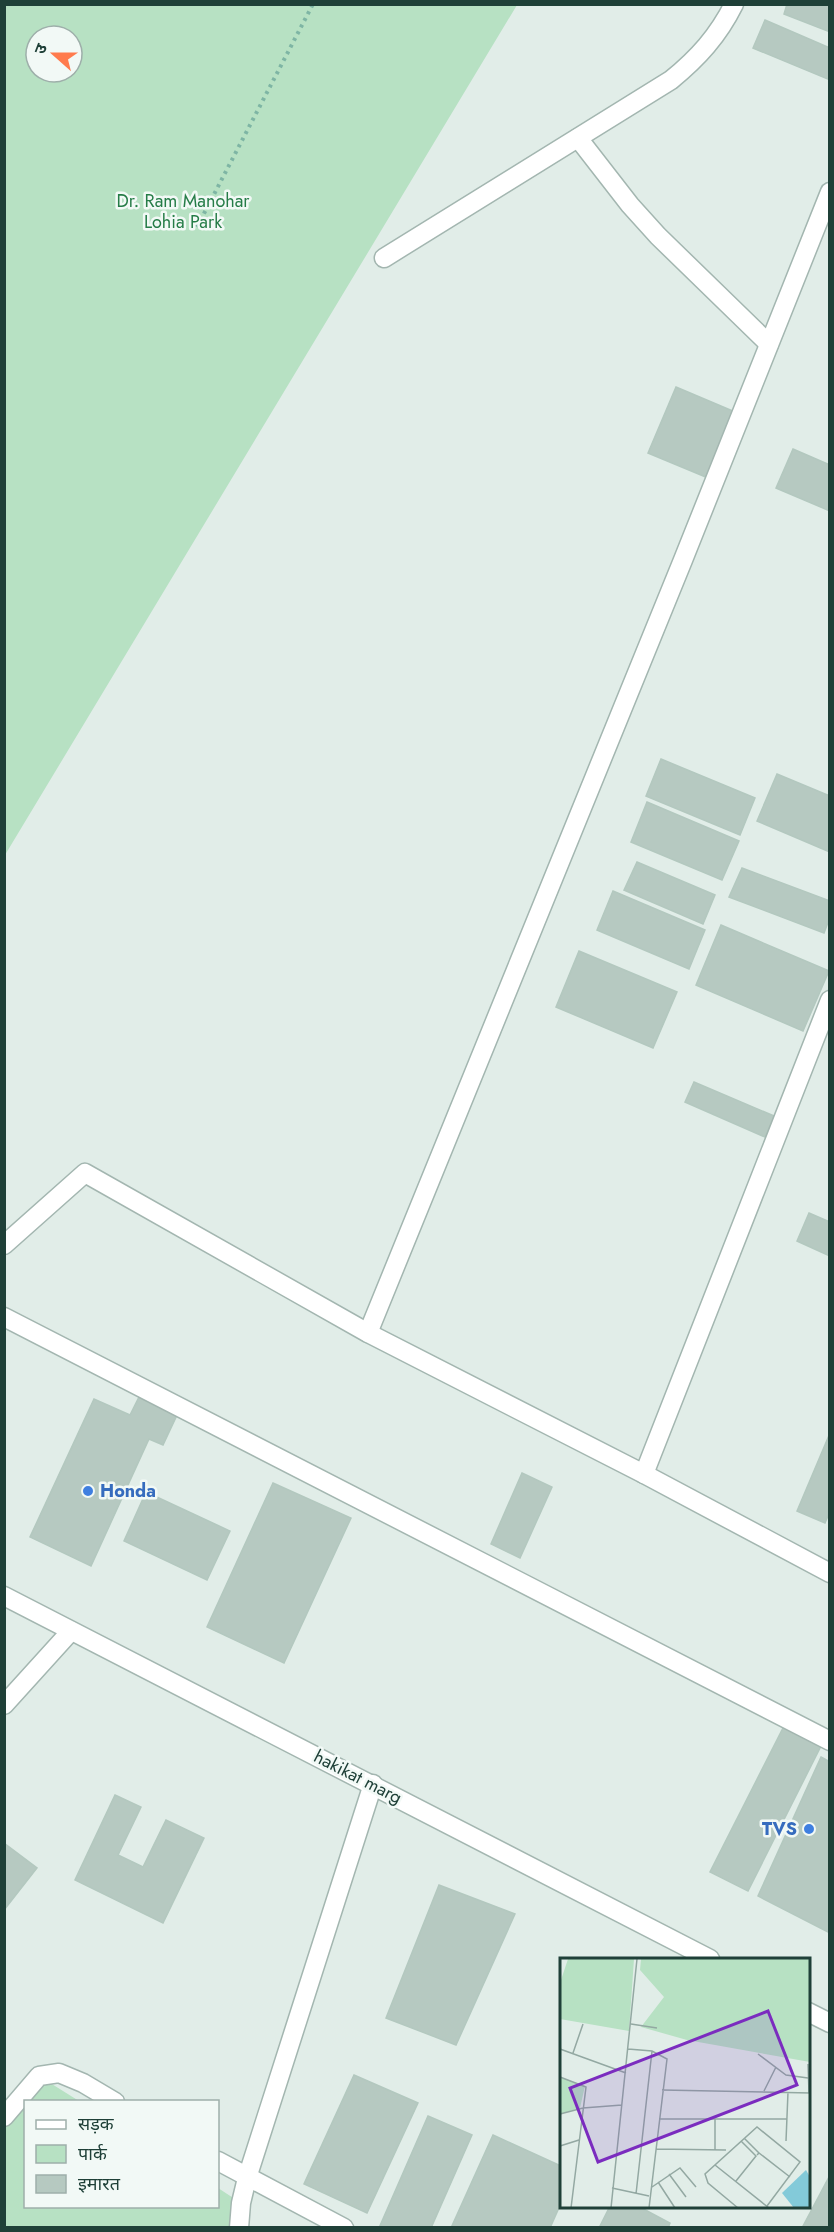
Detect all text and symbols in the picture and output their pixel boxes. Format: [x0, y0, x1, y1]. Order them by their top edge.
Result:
north arrow [24, 24, 84, 84]
text: उ [28, 40, 53, 57]
park label: Dr. Ram Manohar Lohia Park [116, 188, 250, 235]
place label: Honda [100, 1478, 156, 1504]
marker: Honda [81, 1484, 95, 1498]
street label: hakikat marg [309, 1744, 407, 1810]
place label: TVS [762, 1816, 797, 1842]
marker: TVS [802, 1822, 816, 1836]
inset map [560, 1958, 810, 2208]
legend [24, 2100, 219, 2208]
text: सड़क [78, 2111, 115, 2137]
text: पार्क [78, 2141, 108, 2167]
text: इमारत [78, 2171, 121, 2197]

